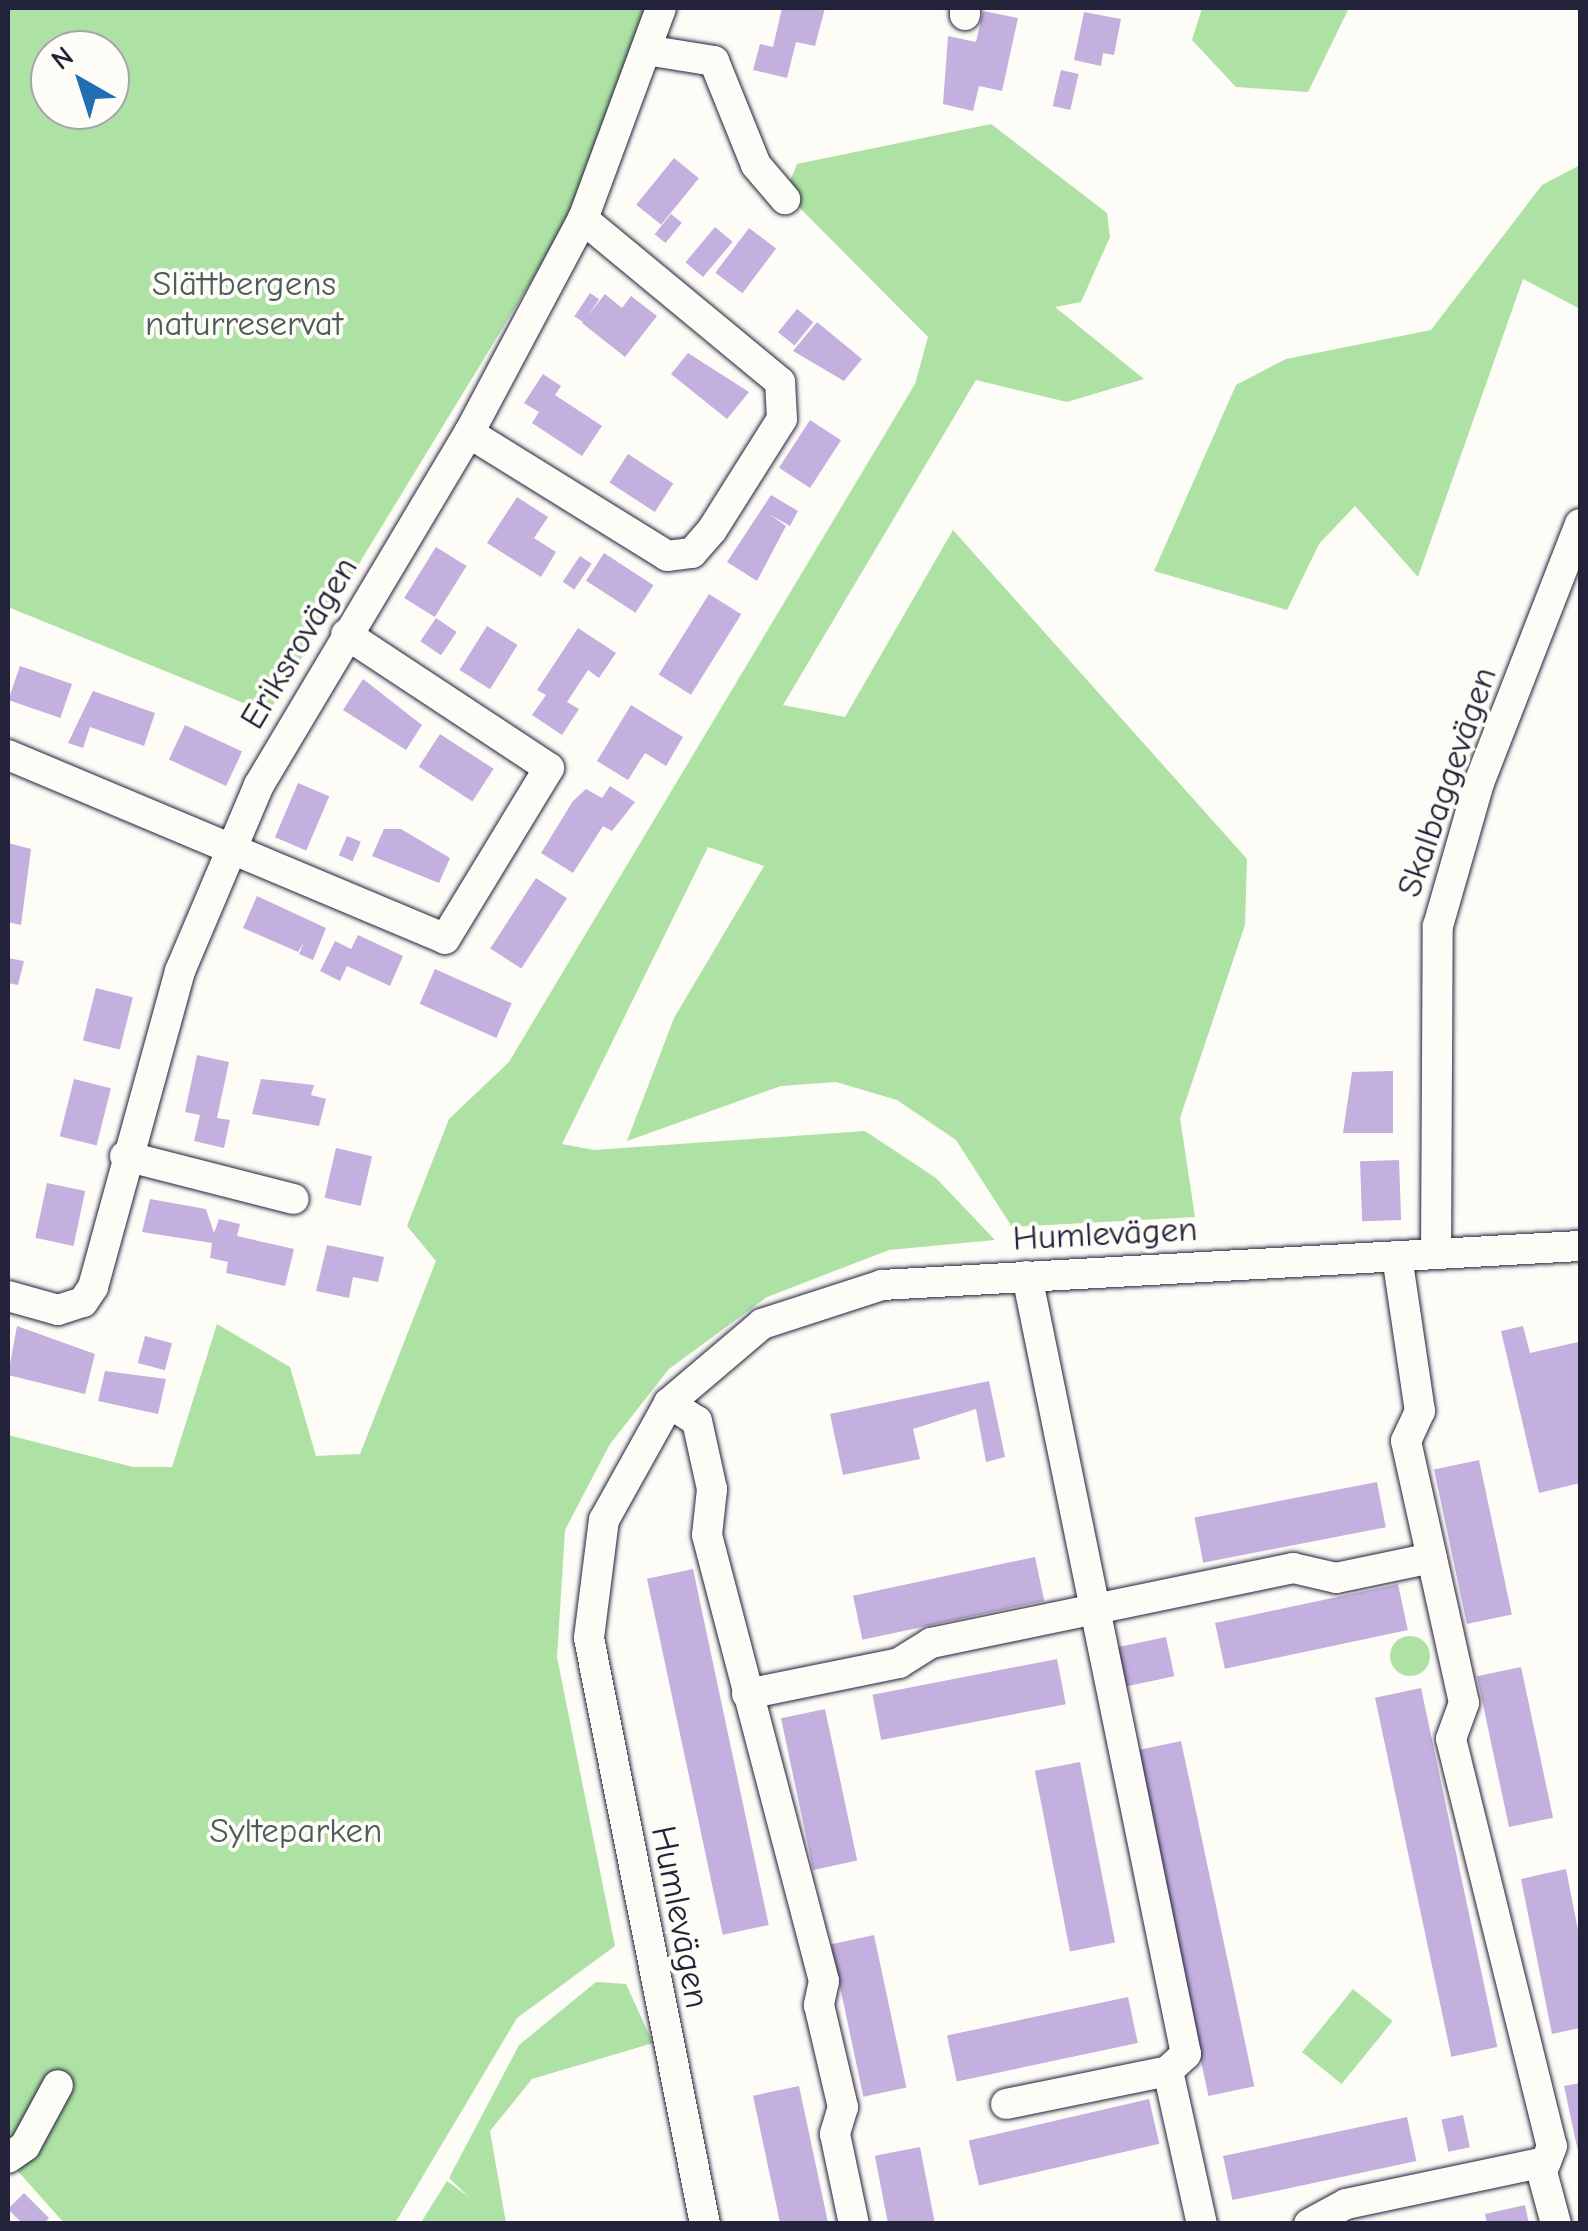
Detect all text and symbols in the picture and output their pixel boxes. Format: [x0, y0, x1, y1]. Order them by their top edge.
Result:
north arrow [30, 30, 130, 130]
text: N [45, 40, 80, 76]
park label: Slättbergens naturreservat [145, 263, 343, 345]
street label: Eriksrovägen [231, 549, 367, 737]
street label: Skalbaggevägen [1388, 662, 1506, 902]
street label: Humlevägen [1012, 1208, 1198, 1260]
park label: Sylteparken [210, 1810, 382, 1852]
street label: Humlevägen [642, 1822, 718, 2012]

